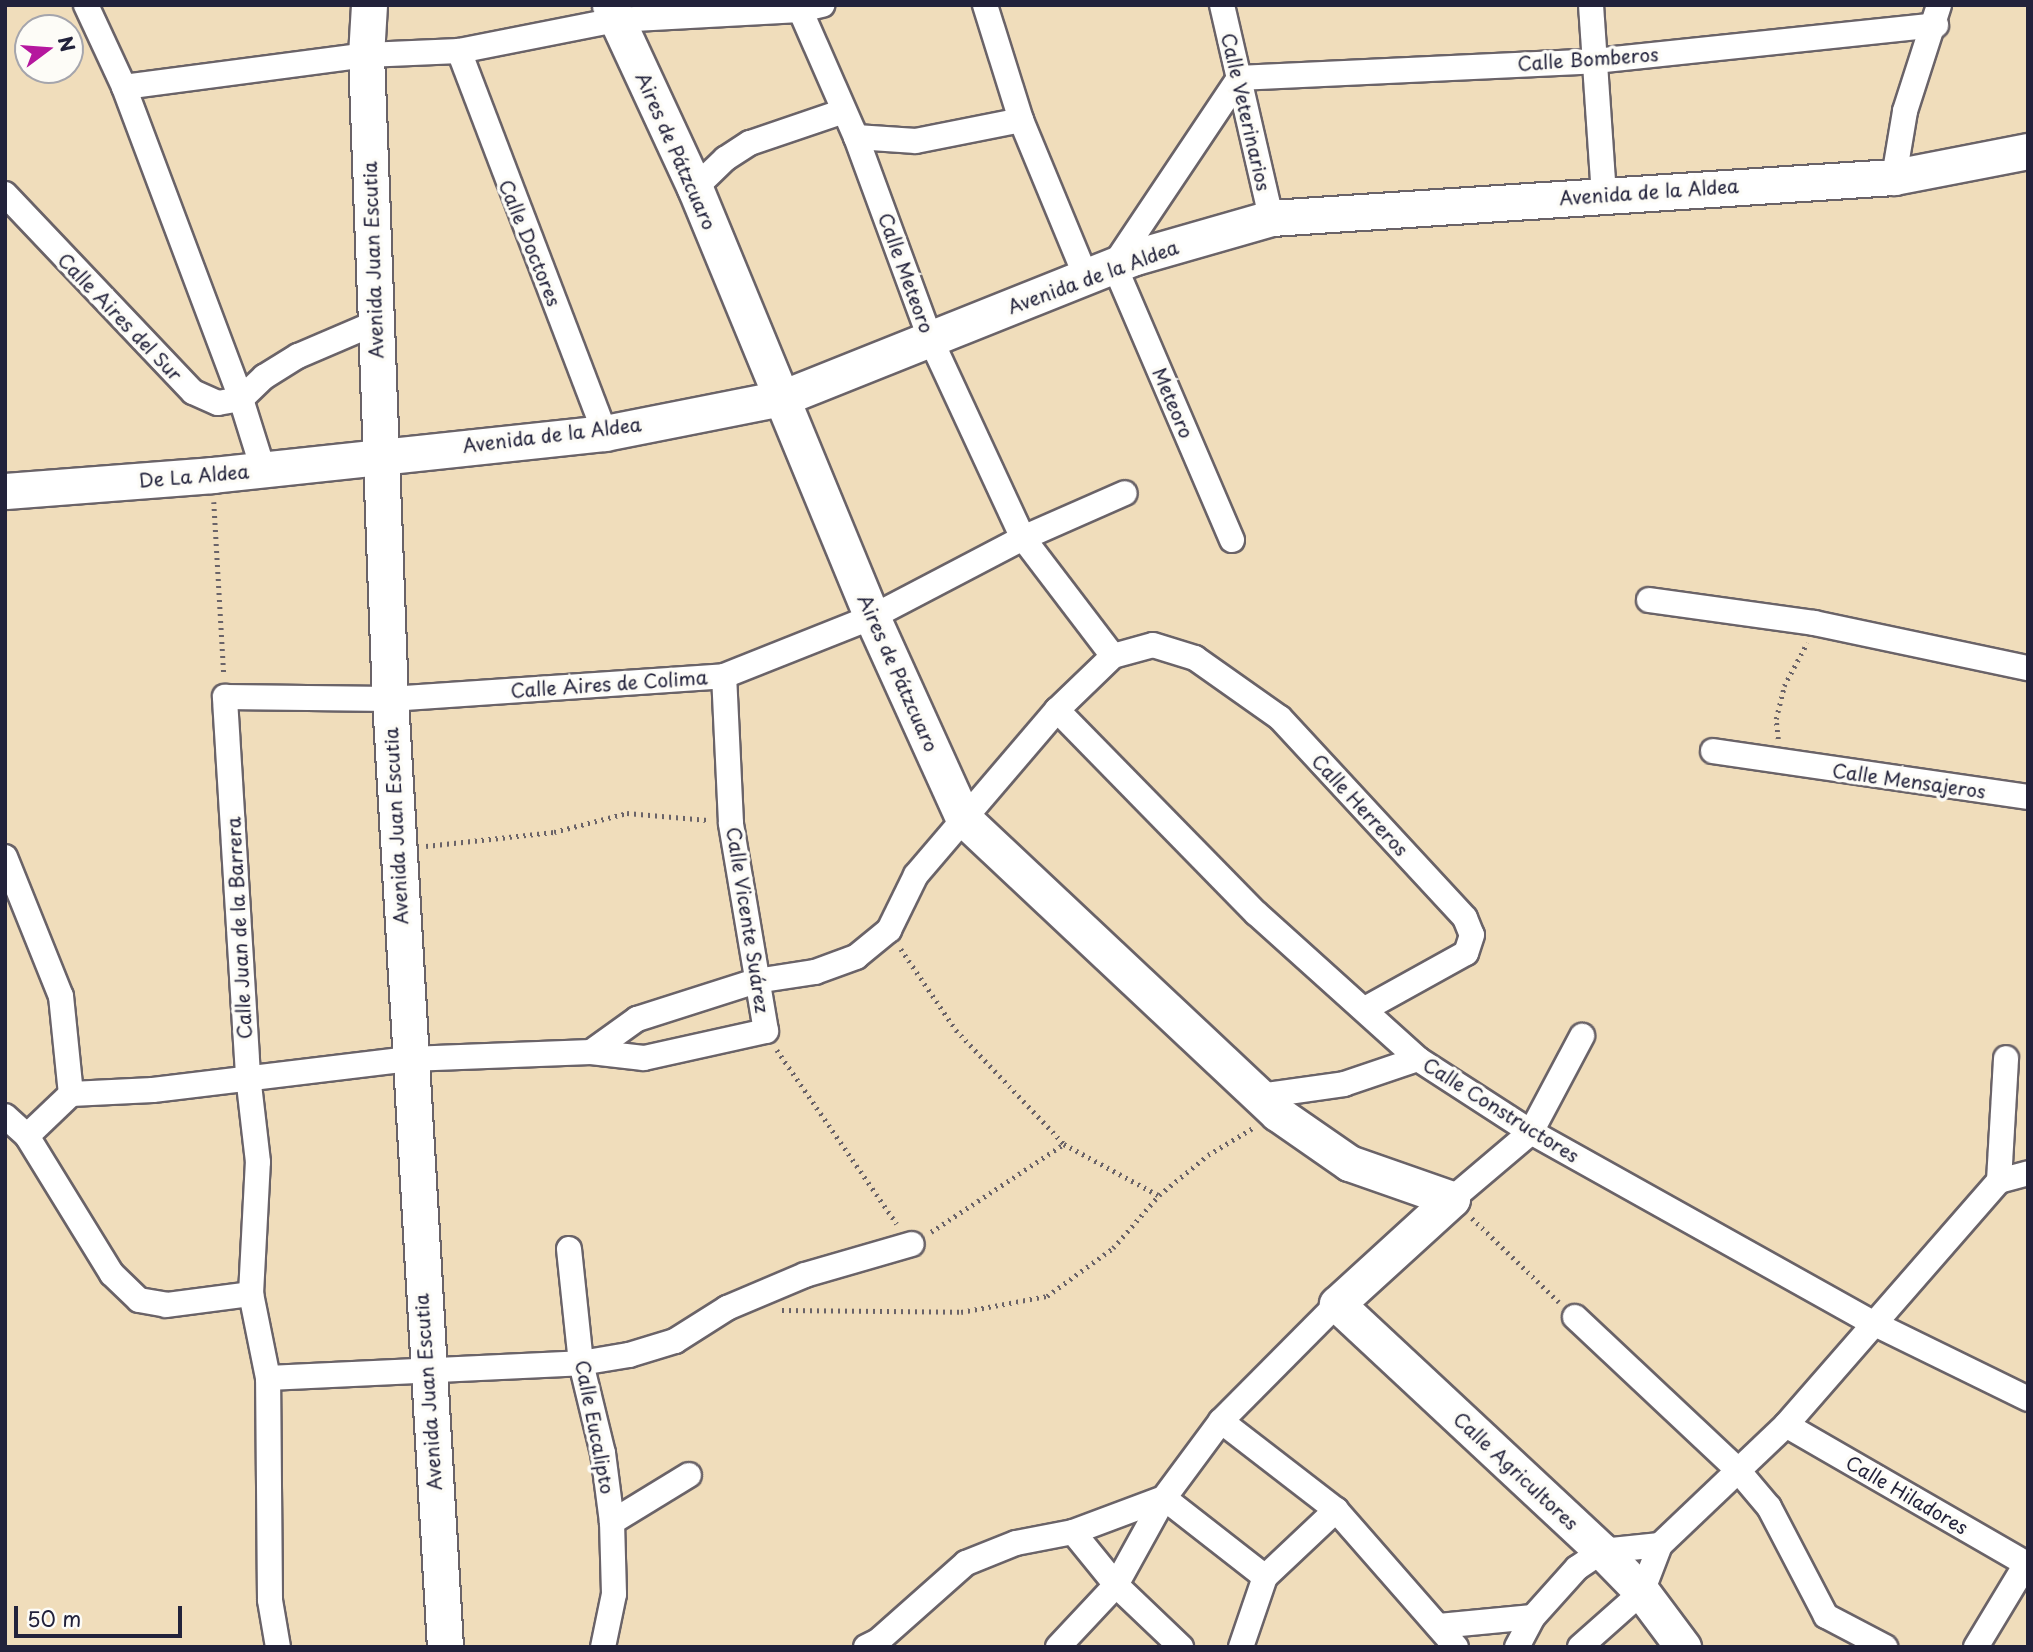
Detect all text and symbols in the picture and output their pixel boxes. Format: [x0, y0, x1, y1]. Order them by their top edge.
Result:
north arrow [14, 14, 84, 84]
street label: Calle Veterinarios [1217, 31, 1275, 193]
text: N [52, 33, 83, 55]
street label: Calle Bomberos [1517, 43, 1659, 75]
street label: Aires de Pátzcuaro [631, 68, 721, 234]
street label: Avenida Juan Escutia [358, 161, 388, 359]
street label: Avenida de la Aldea [1558, 174, 1740, 210]
street label: Calle Doctores [494, 176, 566, 310]
street label: Calle Meteoro [874, 209, 938, 337]
street label: Avenida de la Aldea [1004, 235, 1182, 319]
street label: Calle Aires del Sur [53, 248, 187, 386]
street label: Meteoro [1148, 364, 1198, 442]
street label: Avenida de la Aldea [461, 413, 643, 457]
street label: De La Aldea [137, 460, 251, 492]
street label: Aires de Pátzcuaro [853, 590, 943, 756]
street label: Calle Aires de Colima [509, 666, 709, 702]
street label: Avenida Juan Escutia [379, 727, 413, 925]
street label: Calle Herreros [1307, 749, 1413, 861]
street label: Calle Mensajeros [1831, 759, 1987, 803]
street label: Calle Juan de la Barrera [222, 815, 256, 1041]
street label: Calle Vicente Suárez [722, 825, 774, 1015]
street label: Calle Constructores [1419, 1053, 1583, 1167]
street label: Avenida Juan Escutia [410, 1293, 446, 1491]
street label: Calle Eucalipto [571, 1358, 619, 1496]
street label: Calle Agricultores [1449, 1407, 1583, 1535]
street label: Calle Hiladores [1841, 1450, 1973, 1540]
scale bar [18, 1592, 186, 1636]
text: 50 m [27, 1602, 81, 1634]

